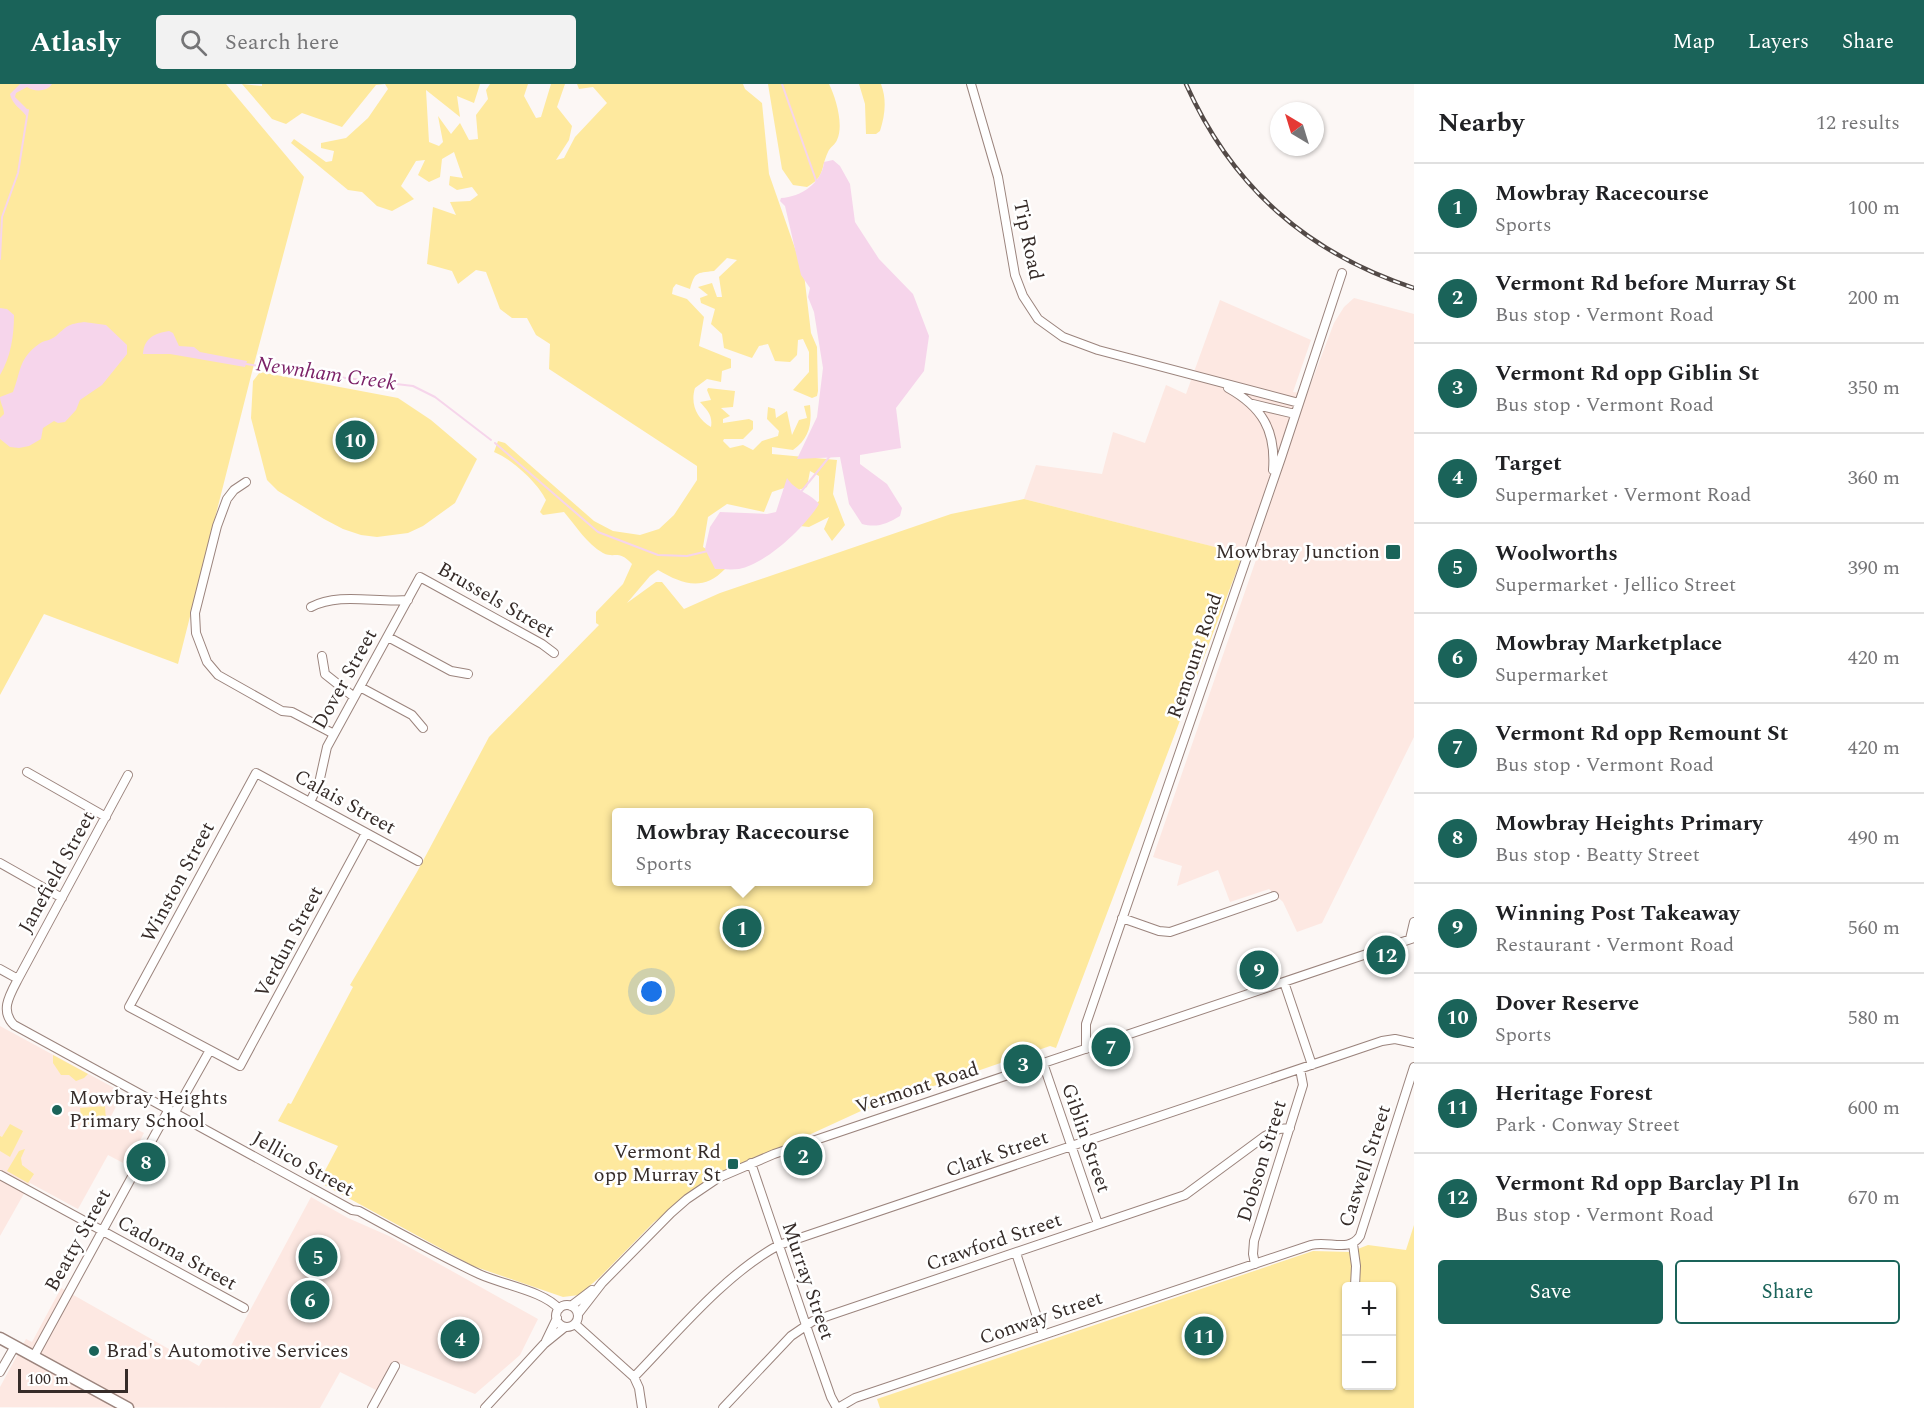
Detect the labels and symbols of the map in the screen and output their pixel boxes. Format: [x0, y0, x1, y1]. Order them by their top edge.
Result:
north arrow [1270, 102, 1324, 156]
street label: Tip Road [1005, 197, 1051, 283]
water label: Newnham Creek [254, 348, 398, 400]
pin: 10 [336, 418, 374, 462]
place label: Mowbray Junction [1216, 537, 1380, 567]
marker: Mowbray Junction [1384, 543, 1402, 561]
street label: Brussels Street [432, 554, 560, 646]
street label: Remount Road [1160, 589, 1230, 723]
street label: Dover Street [305, 623, 385, 735]
street label: Calais Street [289, 762, 401, 842]
street label: Janefield Street [11, 805, 103, 939]
street label: Winston Street [134, 816, 222, 948]
street label: Verdun Street [247, 881, 331, 1003]
pin: 1 [722, 906, 762, 950]
pin: 12 [1366, 932, 1406, 978]
pin: 9 [1240, 948, 1278, 992]
your location [637, 977, 666, 1006]
pin: 7 [1092, 1024, 1130, 1070]
pin: 3 [1004, 1042, 1042, 1086]
street label: Vermont Road [851, 1054, 983, 1122]
street label: Giblin Street [1053, 1079, 1119, 1197]
place label: Mowbray Heights Primary School [69, 1083, 228, 1136]
street label: Dobson Street [1229, 1096, 1295, 1226]
street label: Caswell Street [1331, 1101, 1399, 1231]
marker: Mowbray Heights Primary School [50, 1103, 64, 1117]
street label: Clark Street [942, 1122, 1052, 1186]
street label: Jellico Street [246, 1123, 360, 1205]
pin: 2 [784, 1134, 822, 1178]
place label: Vermont Rd opp Murray St [594, 1137, 721, 1190]
pin: 8 [126, 1140, 166, 1184]
marker: Vermont Rd opp Murray St [726, 1157, 740, 1171]
street label: Beatty Street [37, 1183, 119, 1297]
street label: Crawford Street [922, 1205, 1066, 1279]
street label: Cadorna Street [112, 1208, 242, 1298]
street label: Murray Street [774, 1218, 842, 1344]
pin: 5 [298, 1234, 338, 1280]
pin: 6 [290, 1278, 330, 1322]
street label: Conway Street [975, 1283, 1107, 1353]
pin: 11 [1184, 1314, 1224, 1358]
pin: 4 [440, 1316, 480, 1362]
place label: Brad's Automotive Services [106, 1336, 349, 1366]
marker: Brad's Automotive Services [87, 1344, 101, 1358]
scale bar [18, 1366, 128, 1394]

